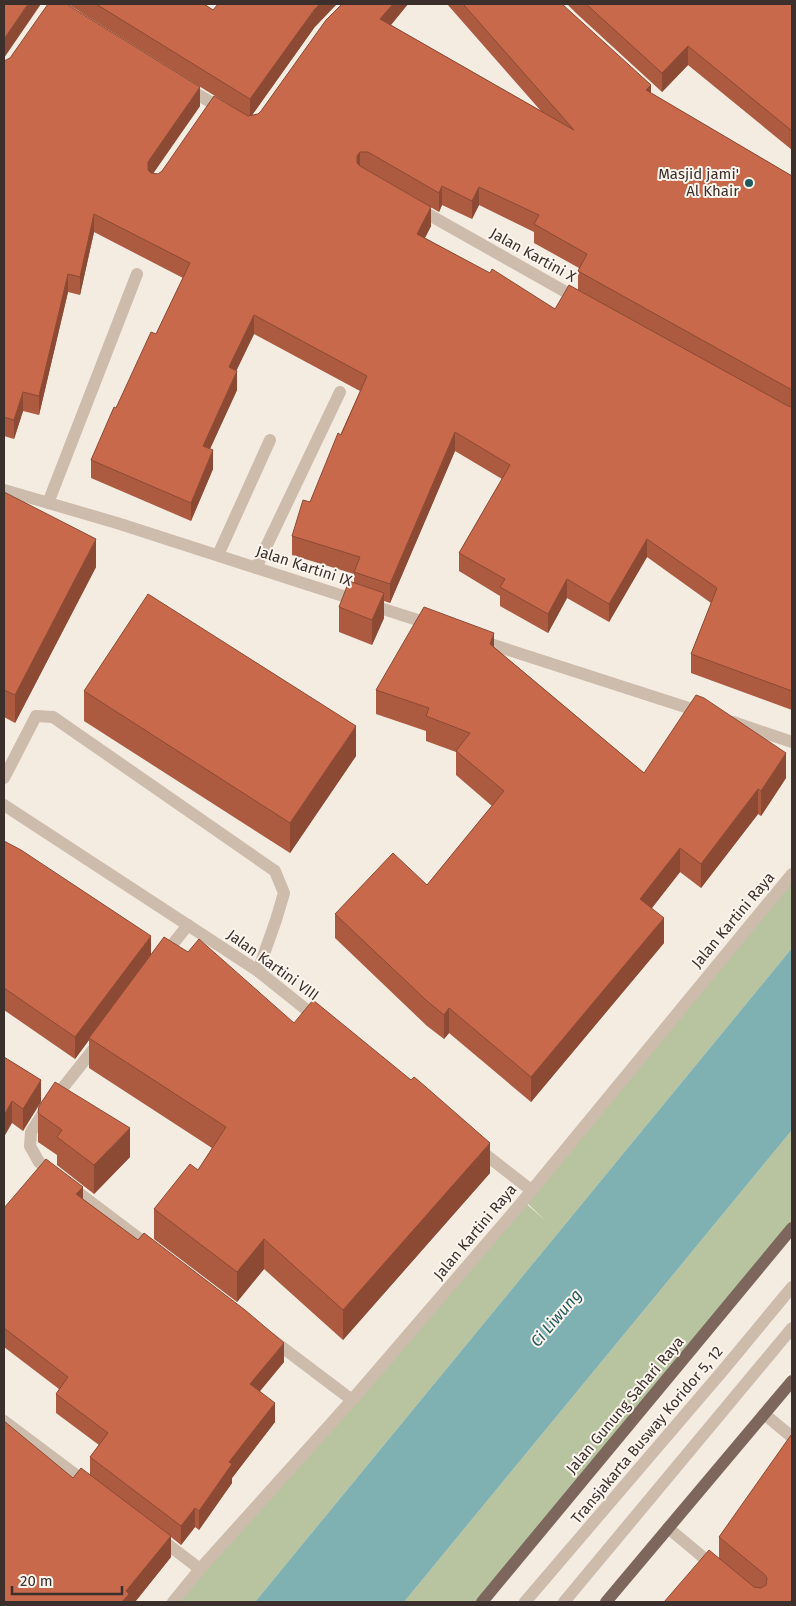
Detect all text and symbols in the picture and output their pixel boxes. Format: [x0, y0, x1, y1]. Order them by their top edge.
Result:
place label: Masjid jami' Al Khair [658, 165, 739, 200]
marker: Masjid jami' Al Khair [743, 177, 755, 189]
street label: Jalan Kartini X [487, 224, 580, 286]
street label: Jalan Kartini IX [254, 542, 355, 590]
street label: Jalan Kartini Raya [688, 869, 778, 971]
street label: Jalan Kartini VIII [224, 926, 322, 1004]
street label: Jalan Kartini Raya [430, 1181, 520, 1283]
water label: Ci Liwung [527, 1285, 585, 1351]
street label: Jalan Gunung Sahari Raya [562, 1333, 688, 1477]
street label: Transjakarta Busway Koridor 5, 12 [567, 1343, 727, 1527]
scale bar [12, 1564, 122, 1596]
text: 20 m [20, 1572, 53, 1590]

